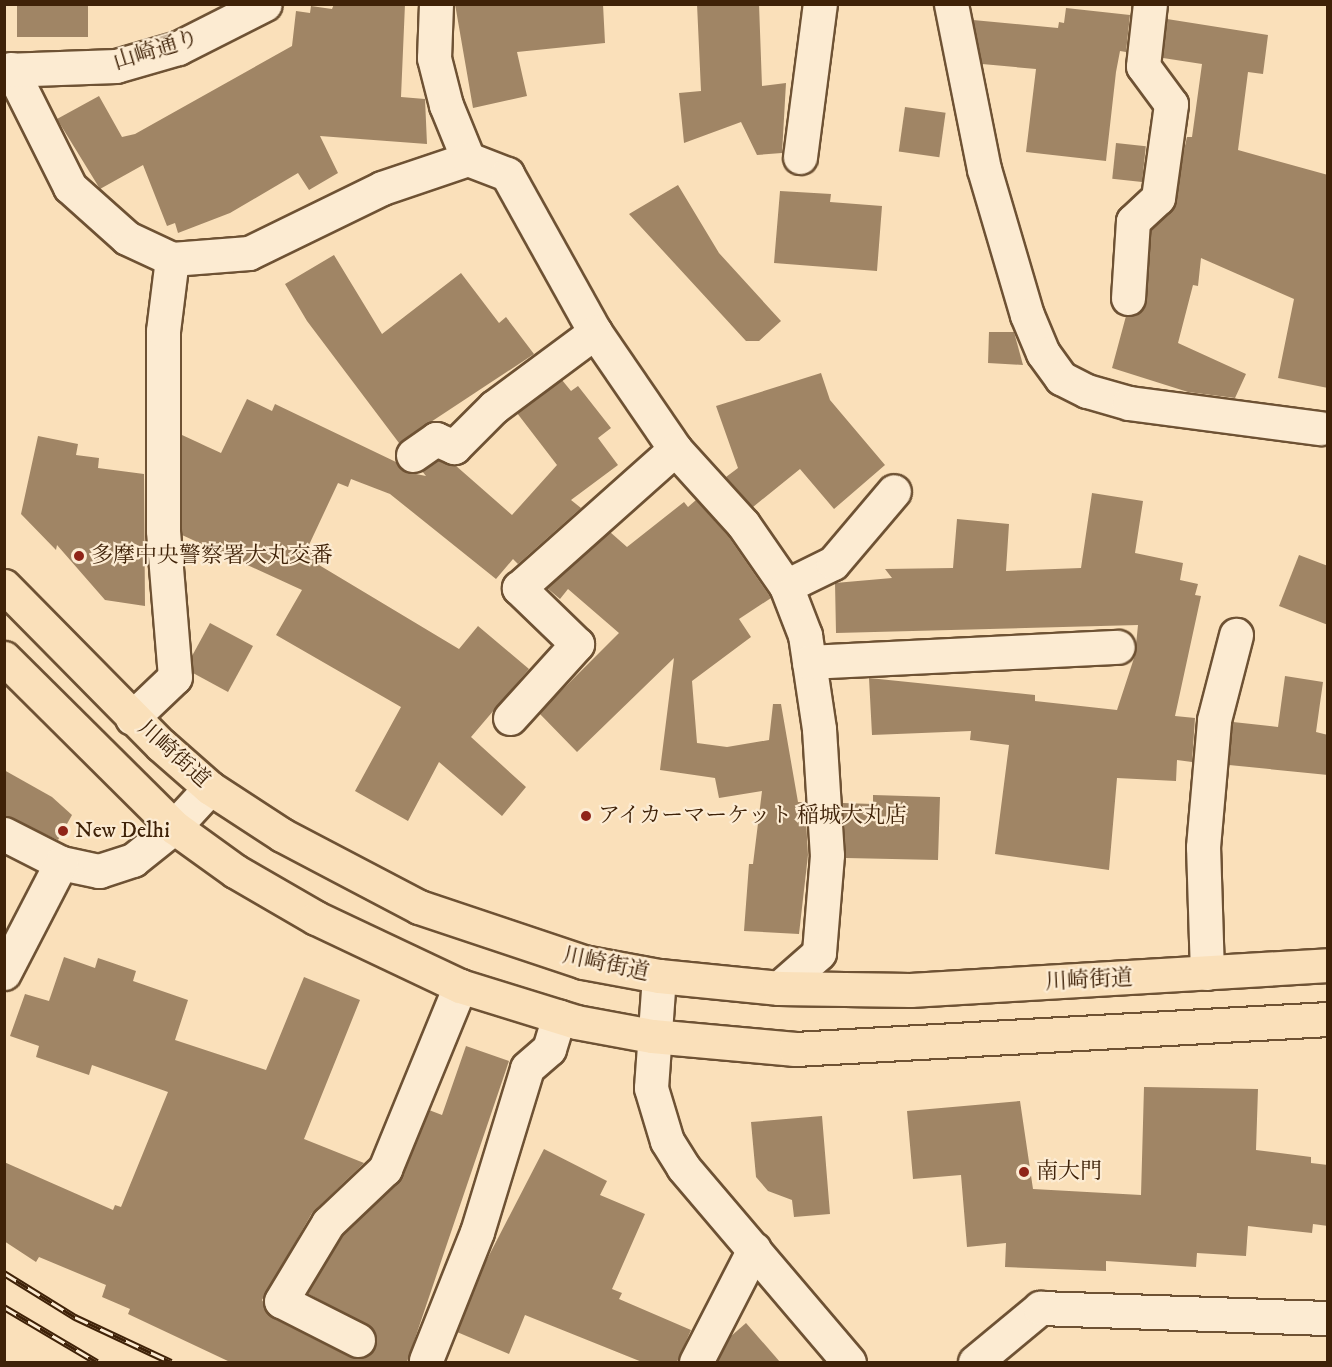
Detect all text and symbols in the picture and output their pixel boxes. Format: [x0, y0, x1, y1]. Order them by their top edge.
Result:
street label: 山崎通り [110, 25, 202, 75]
place label: 多摩中央警察署大丸交番 [91, 543, 333, 569]
marker: 多摩中央警察署大丸交番 [72, 549, 86, 563]
street label: 川崎街道 [132, 715, 216, 793]
place label: アイカーマーケット 稲城大丸店 [598, 803, 911, 829]
marker: アイカーマーケット 稲城大丸店 [579, 809, 593, 823]
place label: New Delhi [75, 818, 170, 844]
marker: New Delhi [56, 824, 70, 838]
street label: 川崎街道 [560, 942, 652, 986]
street label: 川崎街道 [1044, 965, 1134, 995]
place label: 南大門 [1036, 1159, 1102, 1185]
marker: 南大門 [1017, 1165, 1031, 1179]

